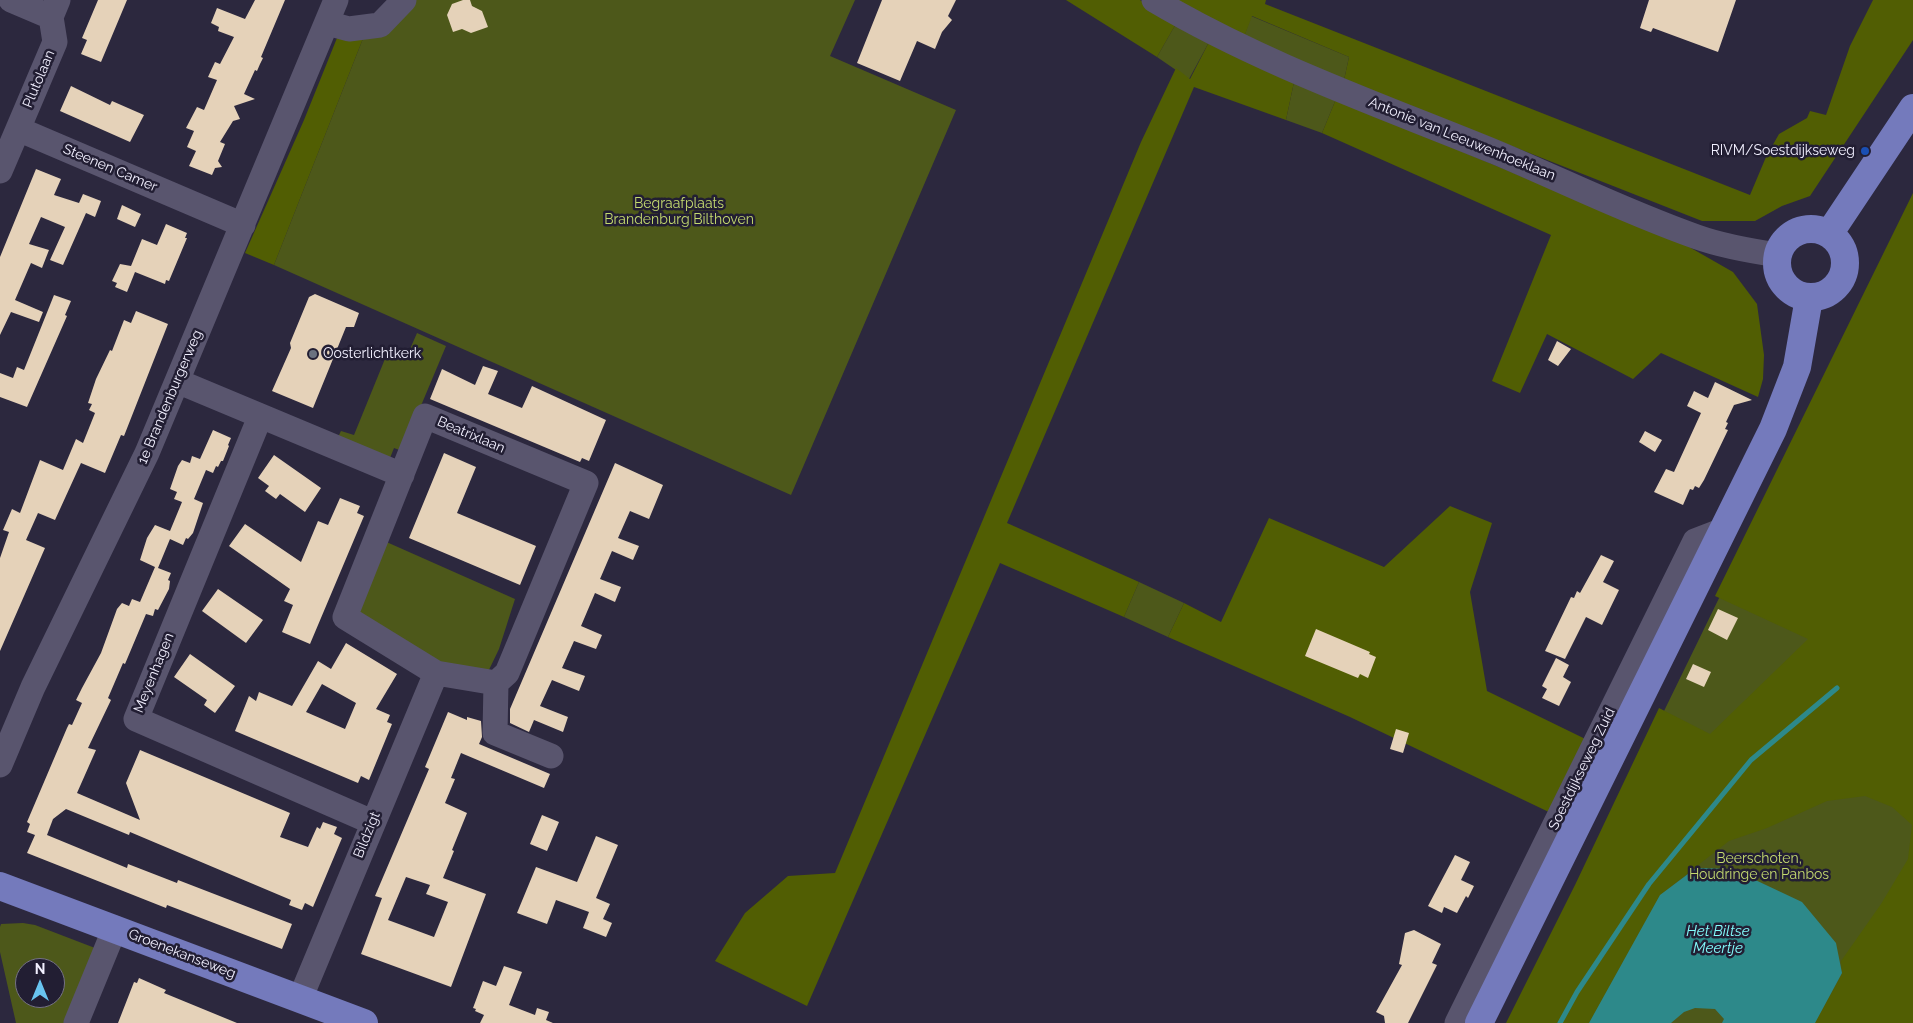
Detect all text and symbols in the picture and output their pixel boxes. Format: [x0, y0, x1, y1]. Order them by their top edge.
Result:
street label: Plutolaan [19, 48, 59, 110]
street label: Antonie van Leeuwenhoeklaan [1366, 94, 1558, 184]
street label: Steenen Camer [60, 141, 160, 195]
place label: RIVM/Soestdijkseweg [1711, 143, 1855, 159]
marker: RIVM/Soestdijkseweg [1859, 145, 1871, 157]
park label: Begraafplaats Brandenburg Bilthoven [604, 196, 754, 228]
street label: 1e Brandenburgerweg [134, 327, 206, 467]
place label: Oosterlichtkerk [323, 346, 421, 362]
marker: Oosterlichtkerk [307, 348, 319, 360]
street label: Beatrixlaan [435, 413, 507, 457]
street label: Meyenhagen [130, 631, 178, 715]
street label: Soestdijkseweg Zuid [1545, 705, 1619, 833]
street label: Bildzigt [350, 810, 384, 860]
park label: Beerschoten, Houdringe en Panbos [1689, 851, 1829, 884]
water label: Het Biltse Meertje [1686, 922, 1750, 957]
street label: Groenekanseweg [126, 926, 238, 982]
north arrow [15, 958, 65, 1008]
text: N [35, 961, 45, 977]

